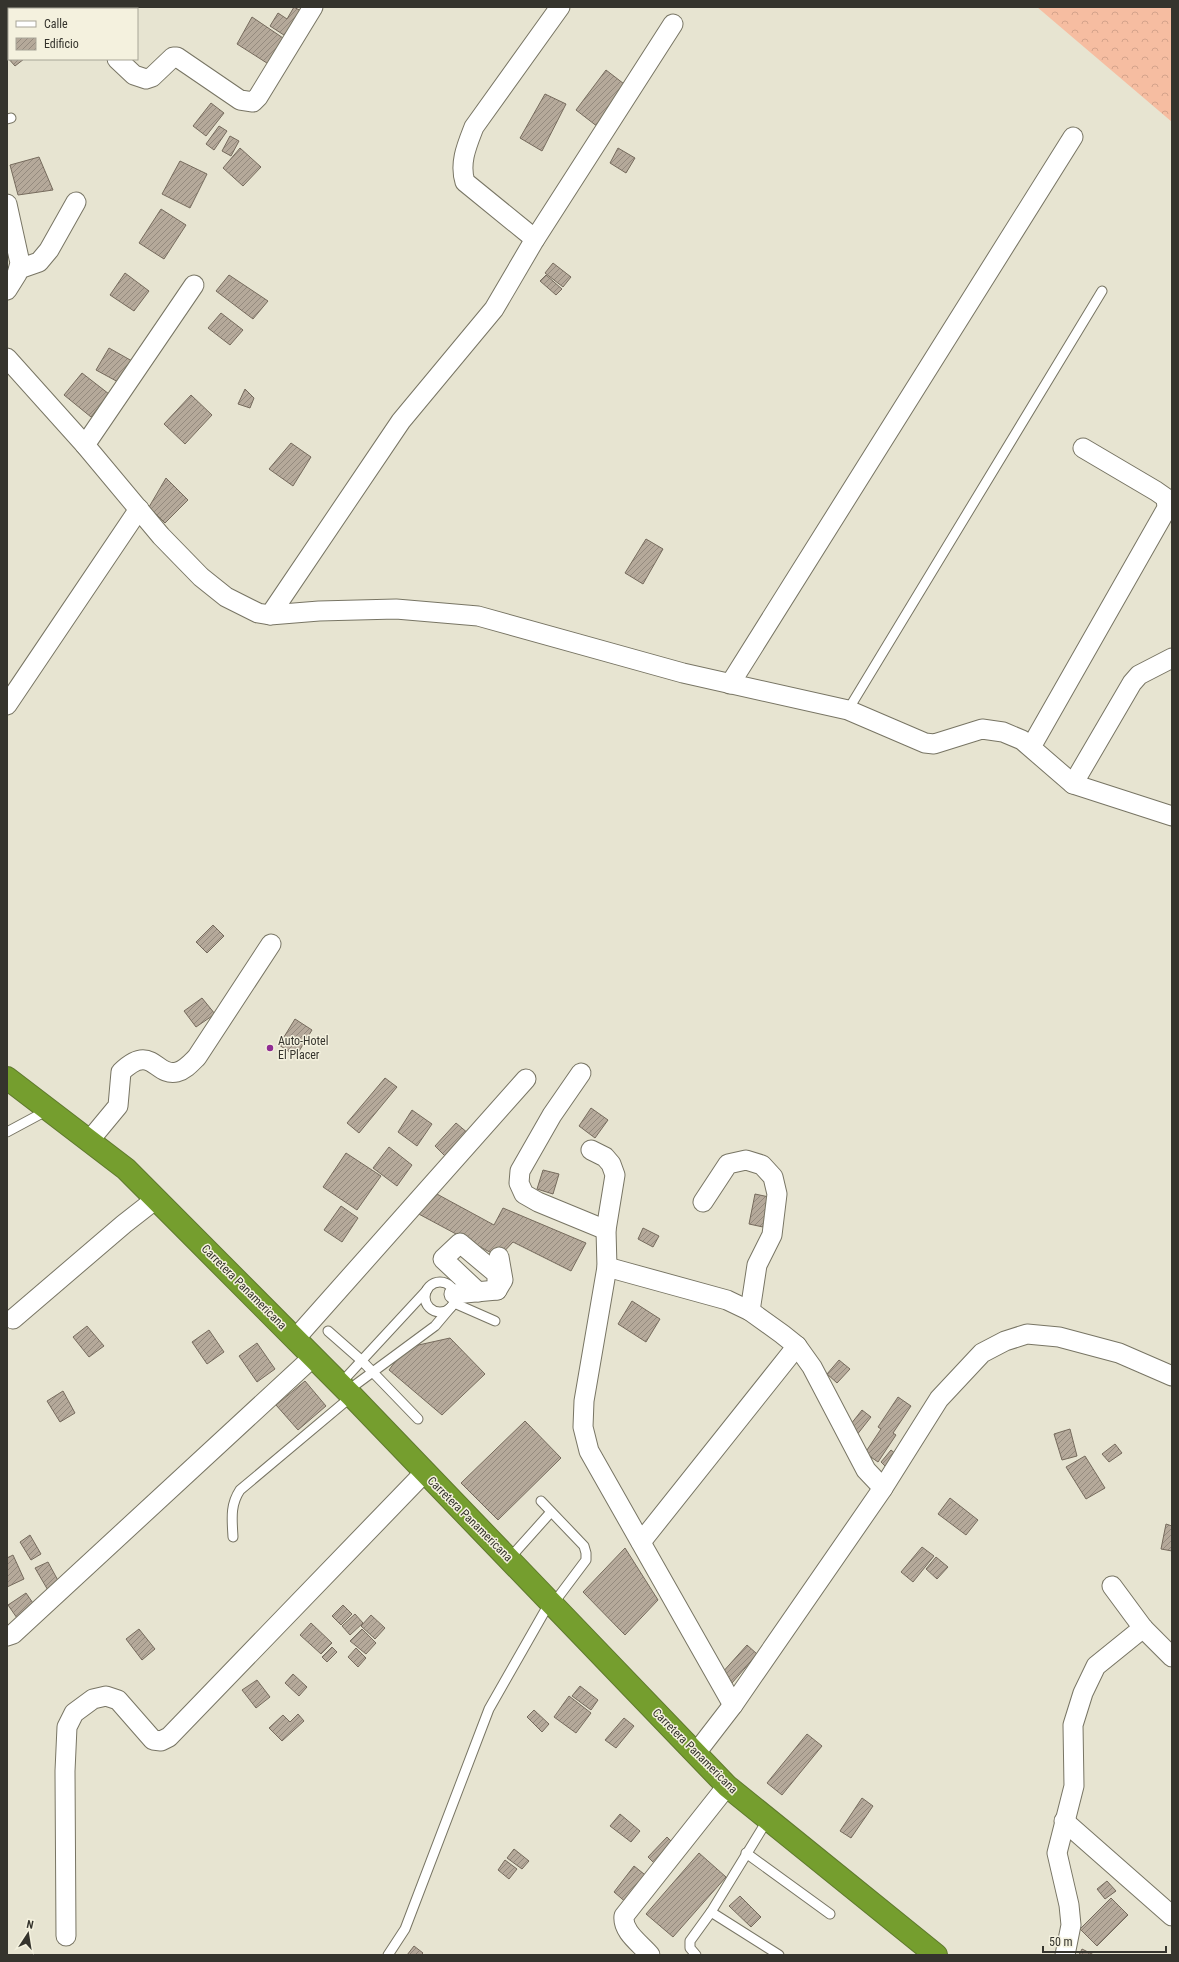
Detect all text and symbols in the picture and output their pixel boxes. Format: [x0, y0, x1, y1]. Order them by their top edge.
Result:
legend [8, 8, 138, 60]
text: Calle [44, 17, 68, 31]
text: Edificio [44, 37, 79, 51]
place label: Auto-Hotel El Placer [278, 1034, 328, 1062]
marker: Auto-Hotel El Placer [265, 1043, 275, 1053]
street label: Carretera Panamericana [199, 1242, 290, 1333]
street label: Carretera Panamericana [425, 1474, 516, 1565]
street label: Carretera Panamericana [650, 1706, 741, 1797]
north arrow [8, 1914, 48, 1954]
text: N [25, 1918, 35, 1932]
scale bar [1043, 1928, 1166, 1954]
text: 50 m [1049, 1935, 1073, 1949]

